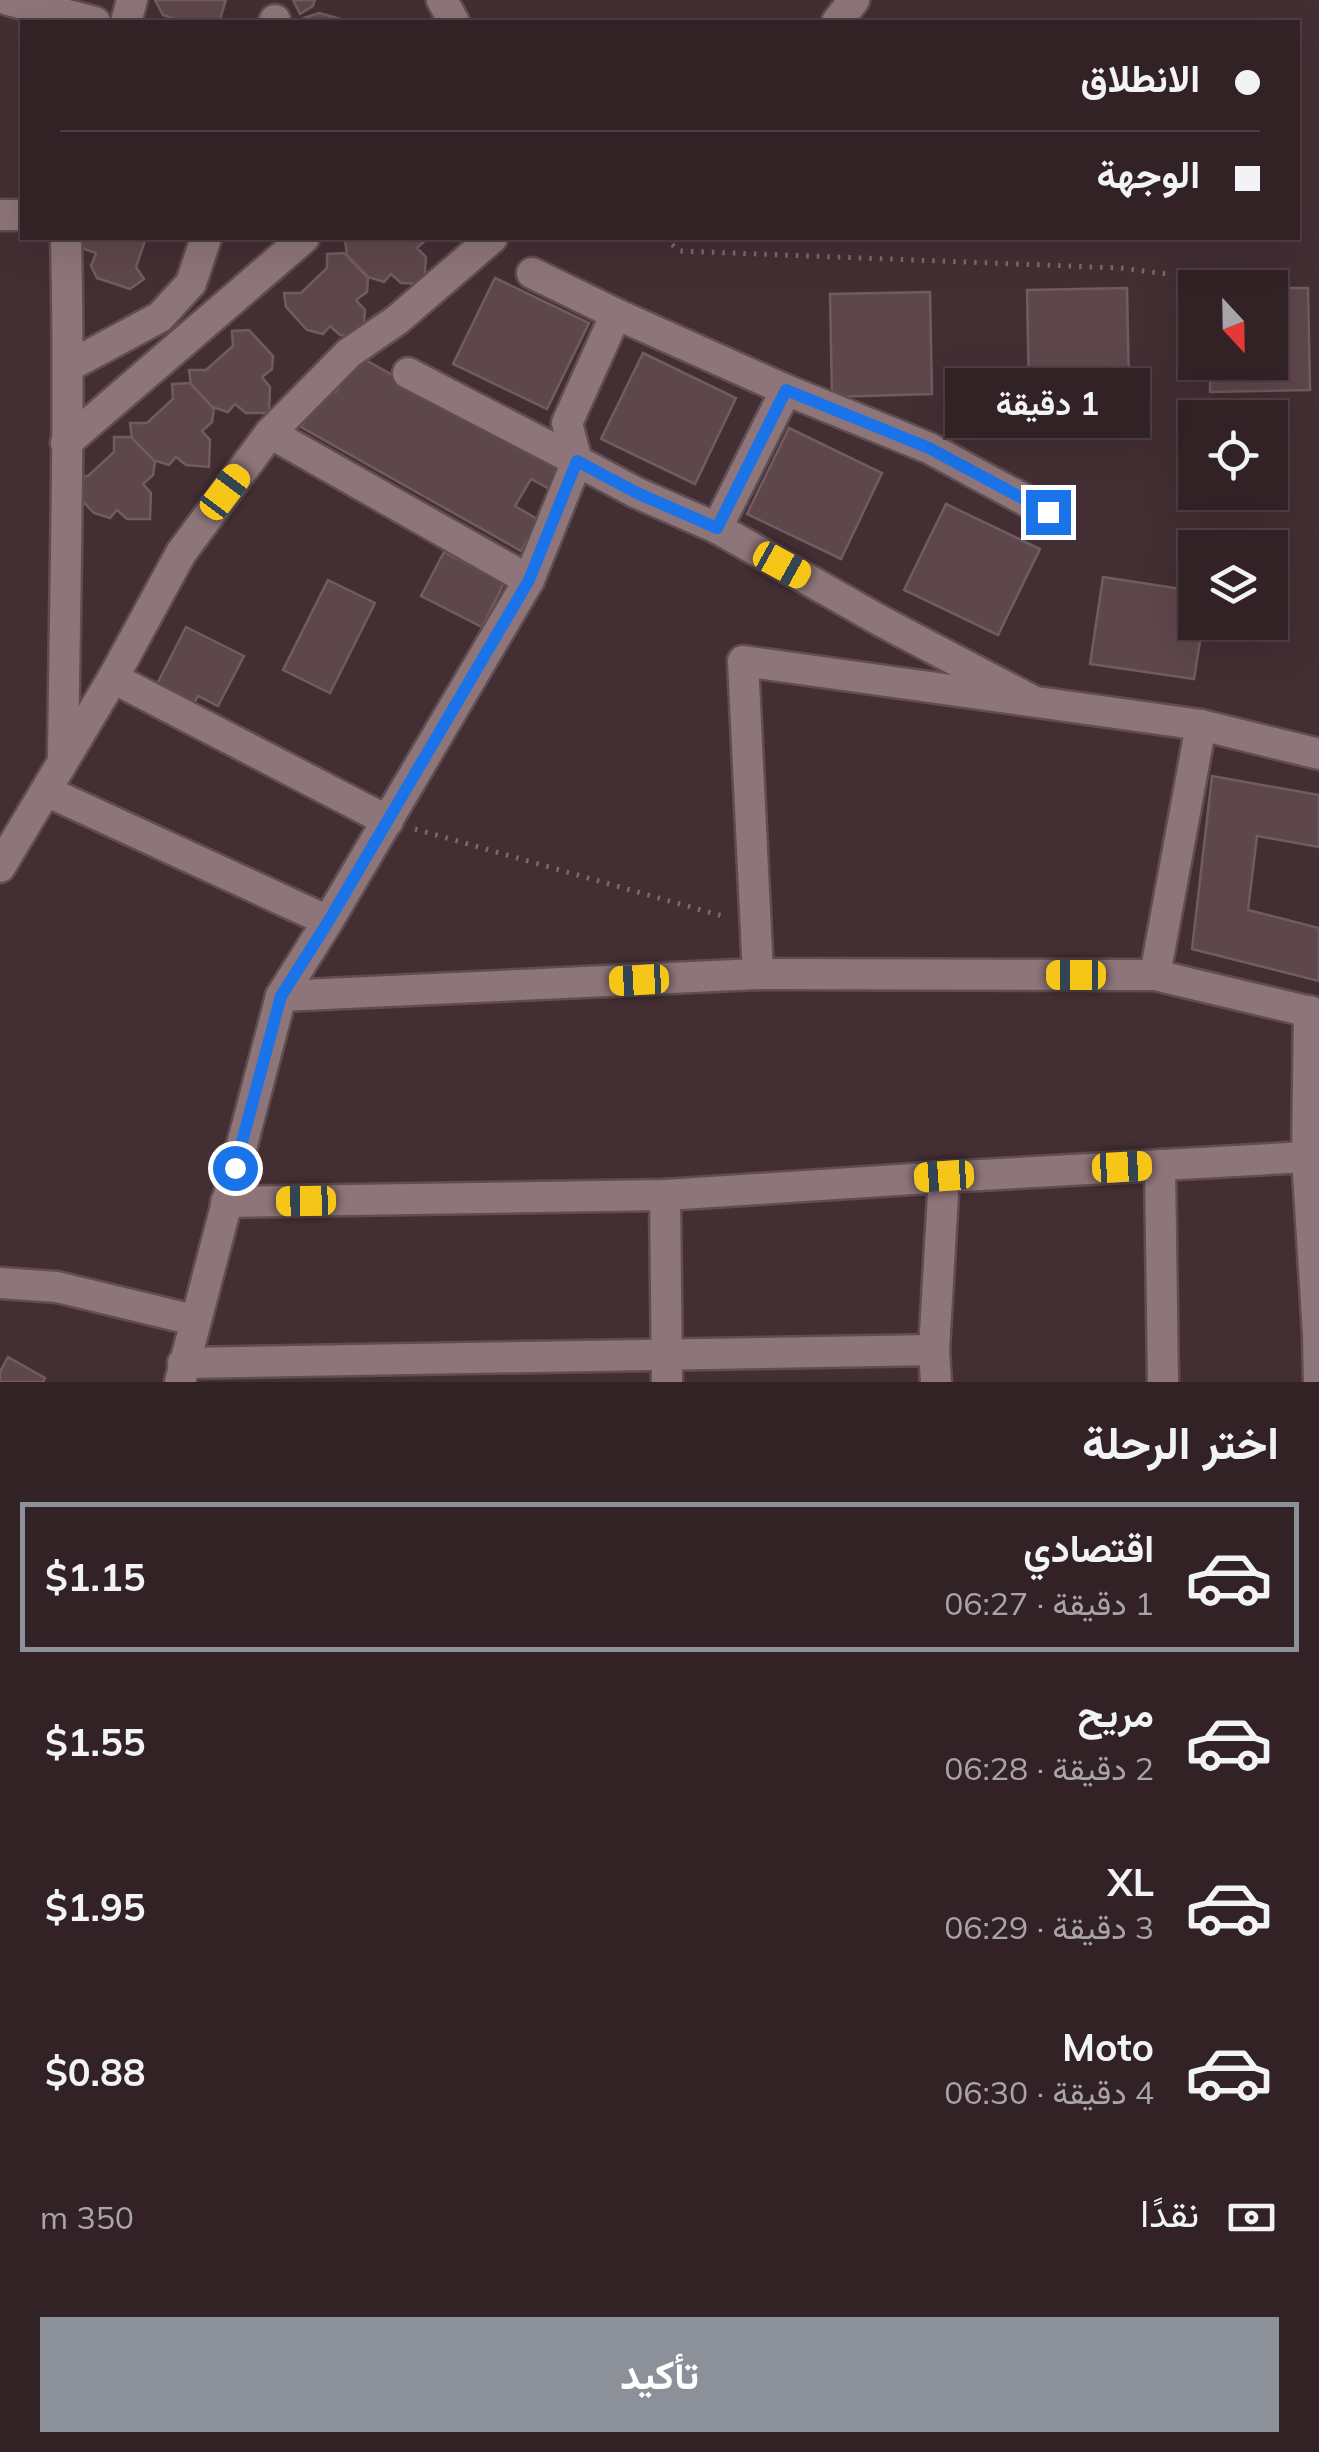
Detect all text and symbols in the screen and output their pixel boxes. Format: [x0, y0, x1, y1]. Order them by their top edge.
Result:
text: الانطلاق [1081, 54, 1200, 102]
text: الوجهة [1097, 150, 1200, 198]
north arrow [1178, 270, 1288, 380]
map controls [1178, 270, 1288, 640]
callout: 1 دقيقة [946, 367, 1150, 437]
text: 1 دقيقة [996, 383, 1099, 423]
button: locate [1178, 400, 1288, 510]
car [195, 459, 255, 525]
route end [1026, 490, 1071, 535]
button: layers [1178, 530, 1288, 640]
car [748, 537, 816, 593]
car [1046, 960, 1106, 990]
car [608, 963, 670, 997]
route start [213, 1146, 258, 1191]
car [1091, 1150, 1153, 1184]
car [913, 1159, 975, 1193]
car [276, 1185, 336, 1217]
text: اختر الرحلة [1082, 1414, 1279, 1470]
text: اقتصادي [1023, 1524, 1154, 1572]
icon: car [1184, 1532, 1274, 1622]
text: $1.15 [45, 1553, 146, 1601]
text: 1 دقيقة · 06:27 [944, 1583, 1154, 1623]
text: مريح [1078, 1689, 1154, 1737]
icon: car [1184, 1697, 1274, 1787]
text: $1.55 [45, 1718, 146, 1766]
text: 2 دقيقة · 06:28 [944, 1748, 1154, 1788]
text: XL [1107, 1858, 1154, 1906]
icon: car [1184, 1862, 1274, 1952]
text: $1.95 [45, 1883, 146, 1931]
text: 3 دقيقة · 06:29 [944, 1907, 1154, 1947]
text: Moto [1062, 2023, 1154, 2071]
icon: car [1184, 2027, 1274, 2117]
text: $0.88 [45, 2048, 146, 2096]
text: 4 دقيقة · 06:30 [944, 2072, 1154, 2112]
text: نقدًا [1140, 2189, 1199, 2237]
icon: cash [1224, 2190, 1279, 2245]
text: 350 m [40, 2197, 134, 2237]
button: تأكيد [40, 2317, 1279, 2432]

